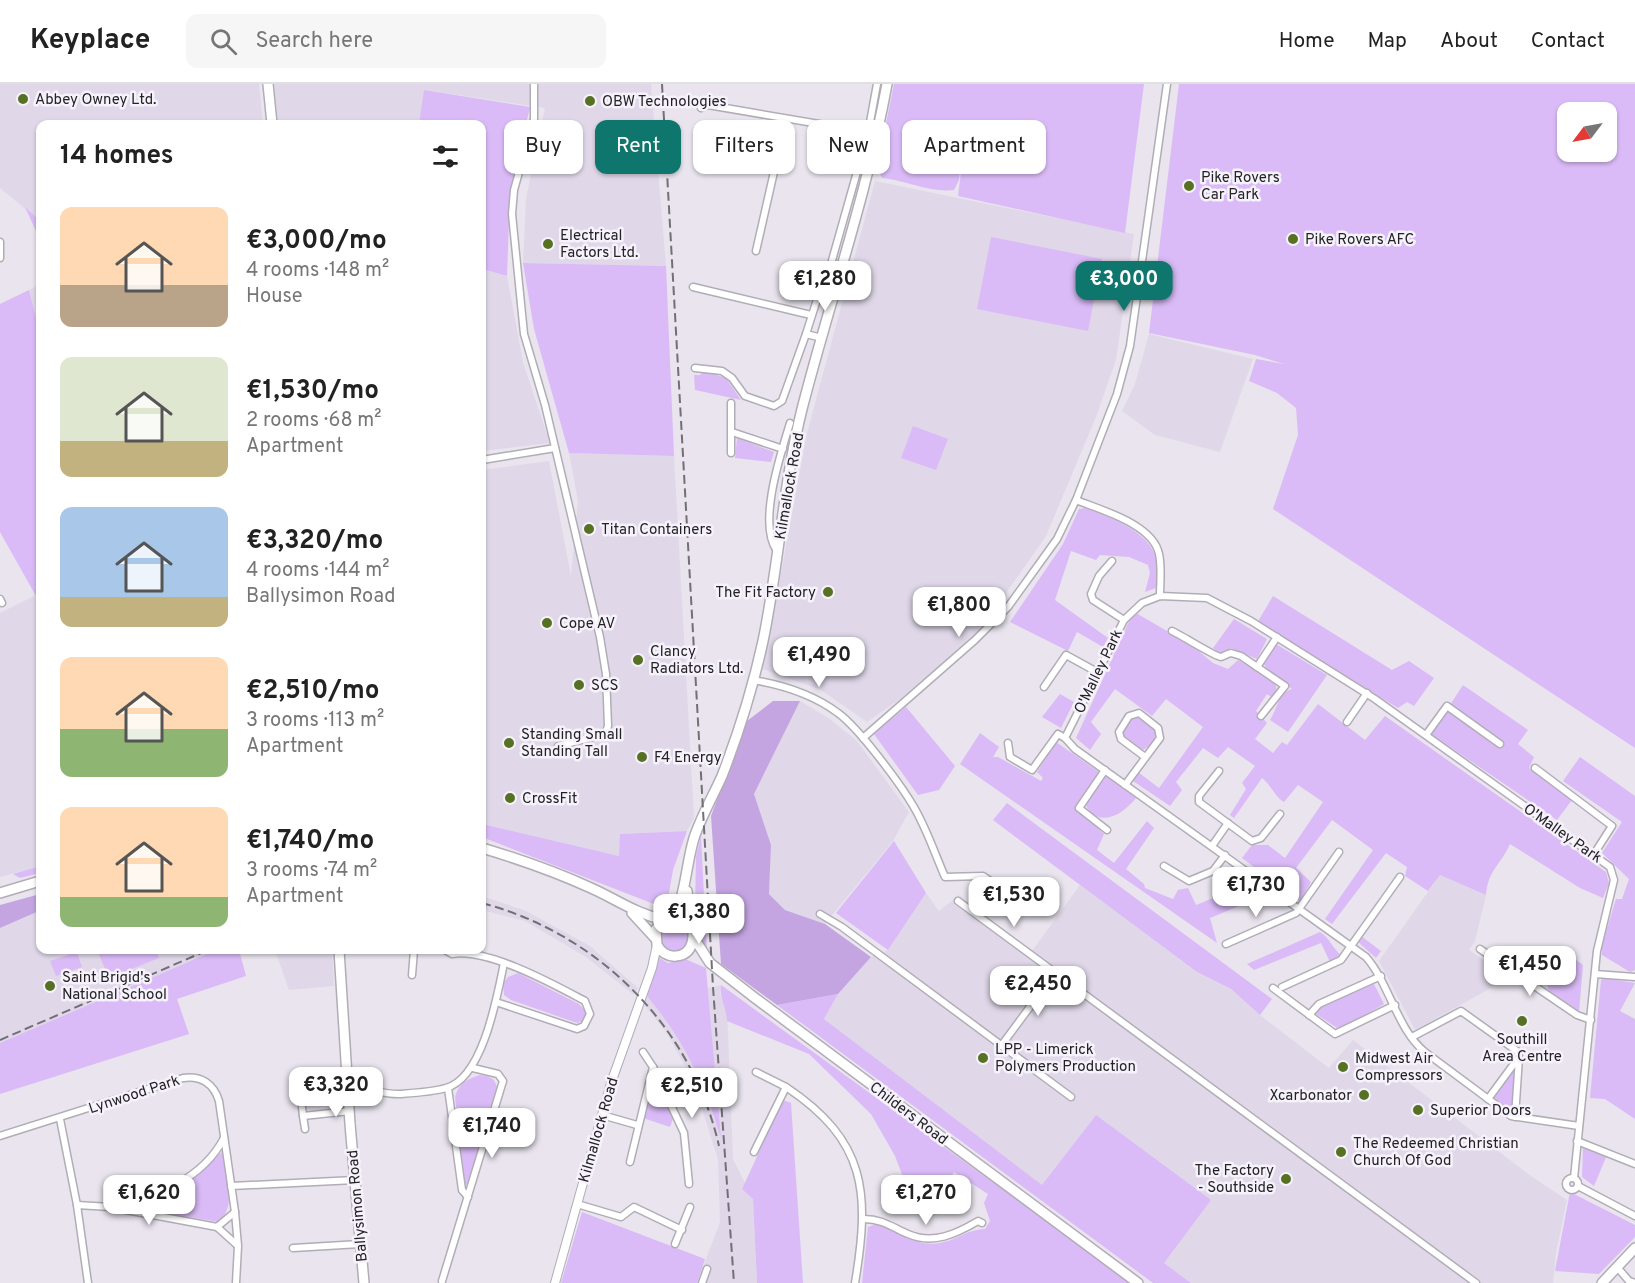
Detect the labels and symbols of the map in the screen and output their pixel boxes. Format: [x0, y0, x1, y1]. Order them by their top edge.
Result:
place label: Abbey Owney Ltd. [35, 91, 157, 110]
marker: Abbey Owney Ltd. [16, 92, 30, 106]
place label: OBW Technologies [602, 93, 726, 112]
marker: OBW Technologies [583, 94, 597, 108]
north arrow [1557, 102, 1617, 162]
place label: Pike Rovers Car Park [1201, 169, 1280, 205]
marker: Pike Rovers Car Park [1182, 179, 1196, 193]
place label: Electrical Factors Ltd. [560, 227, 638, 263]
place label: Pike Rovers AFC [1305, 231, 1414, 250]
marker: Pike Rovers AFC [1286, 232, 1300, 246]
marker: Electrical Factors Ltd. [541, 237, 555, 251]
pin: €1,280 [776, 261, 874, 312]
pin: €3,000 [1075, 261, 1173, 312]
street label: Kilmallock Road [772, 431, 809, 541]
place label: Titan Containers [601, 521, 712, 540]
marker: Titan Containers [582, 522, 596, 536]
place label: The Fit Factory [715, 584, 816, 603]
marker: The Fit Factory [821, 585, 835, 599]
pin: €1,800 [910, 587, 1008, 638]
place label: Cope AV [559, 615, 616, 634]
marker: Cope AV [540, 616, 554, 630]
street label: O'Malley Park [1071, 626, 1128, 717]
pin: €1,490 [770, 637, 868, 688]
place label: Clancy Radiators Ltd. [650, 643, 743, 679]
marker: Clancy Radiators Ltd. [631, 653, 645, 667]
place label: SCS [591, 677, 619, 696]
marker: SCS [572, 678, 586, 692]
place label: Standing Small Standing Tall [521, 726, 623, 762]
marker: Standing Small Standing Tall [502, 736, 516, 750]
place label: F4 Energy [654, 749, 722, 768]
marker: F4 Energy [635, 750, 649, 764]
place label: CrossFit [522, 790, 577, 809]
marker: CrossFit [503, 791, 517, 805]
street label: O'Malley Park [1519, 800, 1605, 868]
pin: €1,730 [1207, 867, 1305, 918]
pin: €1,530 [965, 877, 1063, 928]
pin: €1,380 [650, 894, 748, 945]
pin: €1,450 [1481, 946, 1579, 997]
pin: €2,450 [989, 966, 1087, 1017]
place label: Saint Brigid's National School [62, 969, 167, 1005]
marker: Saint Brigid's National School [43, 979, 57, 993]
marker: Southill Area Centre [1515, 1014, 1529, 1028]
place label: Southill Area Centre [1482, 1031, 1562, 1067]
place label: LPP - Limerick Polymers Production [995, 1041, 1136, 1077]
place label: Midwest Air Compressors [1355, 1050, 1443, 1086]
marker: LPP - Limerick Polymers Production [976, 1051, 990, 1065]
marker: Midwest Air Compressors [1336, 1060, 1350, 1074]
pin: €3,320 [287, 1067, 385, 1118]
pin: €2,510 [643, 1068, 741, 1119]
street label: Lynwood Park [86, 1072, 183, 1119]
street label: Kilmallock Road [575, 1076, 624, 1185]
street label: Childers Road [865, 1078, 951, 1150]
place label: Xcarbonator [1269, 1087, 1352, 1106]
marker: Xcarbonator [1357, 1088, 1371, 1102]
place label: Superior Doors [1430, 1102, 1531, 1121]
marker: Superior Doors [1411, 1103, 1425, 1117]
pin: €1,740 [443, 1108, 541, 1159]
place label: The Redeemed Christian Church Of God [1353, 1135, 1519, 1171]
marker: The Redeemed Christian Church Of God [1334, 1145, 1348, 1159]
street label: Ballysimon Road [344, 1149, 373, 1263]
place label: The Factory - Southside [1195, 1162, 1274, 1198]
marker: The Factory - Southside [1279, 1172, 1293, 1186]
pin: €1,620 [100, 1175, 198, 1226]
pin: €1,270 [877, 1175, 975, 1226]

